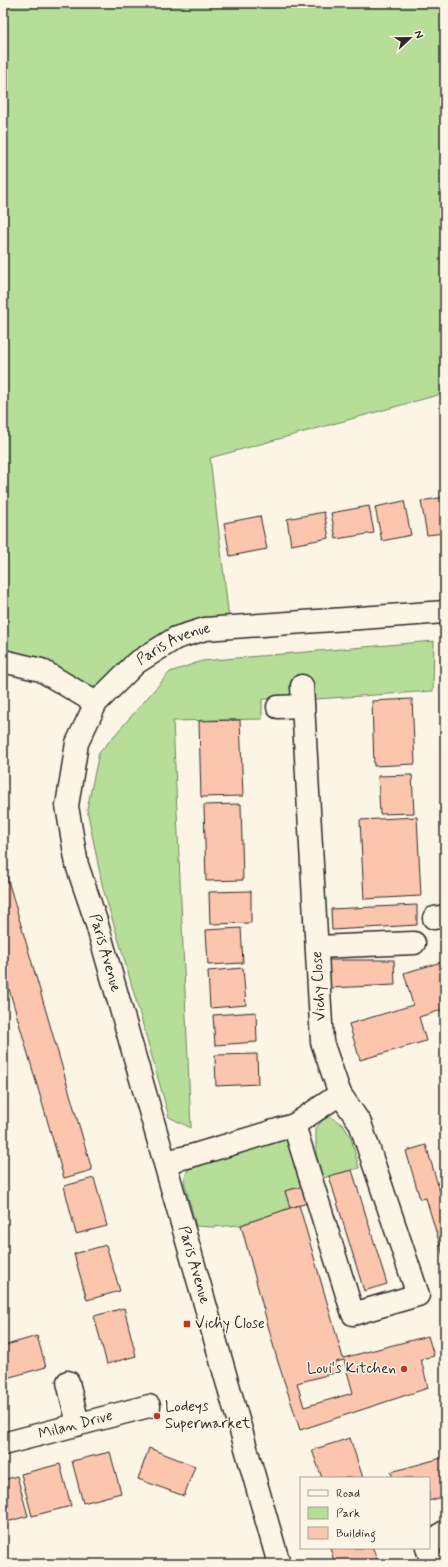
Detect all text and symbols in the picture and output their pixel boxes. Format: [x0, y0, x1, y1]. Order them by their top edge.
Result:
north arrow [390, 18, 430, 58]
text: N [410, 29, 426, 41]
street label: Paris Avenue [133, 619, 211, 670]
street label: Paris Avenue [84, 912, 126, 994]
street label: Vichy Close [307, 950, 331, 1021]
street label: Paris Avenue [173, 1224, 215, 1306]
place label: Vichy Close [195, 1314, 265, 1334]
marker: Vichy Close [182, 1319, 192, 1329]
place label: Loui's Kitchen [307, 1359, 396, 1379]
marker: Loui's Kitchen [399, 1364, 409, 1374]
place label: Lodeys Supermarket [165, 1397, 251, 1434]
street label: Milan Drive [36, 1406, 115, 1444]
marker: Lodeys Supermarket [152, 1411, 162, 1421]
legend [300, 1477, 430, 1549]
text: Road [336, 1486, 360, 1502]
text: Park [336, 1506, 360, 1522]
text: Building [336, 1526, 376, 1543]

